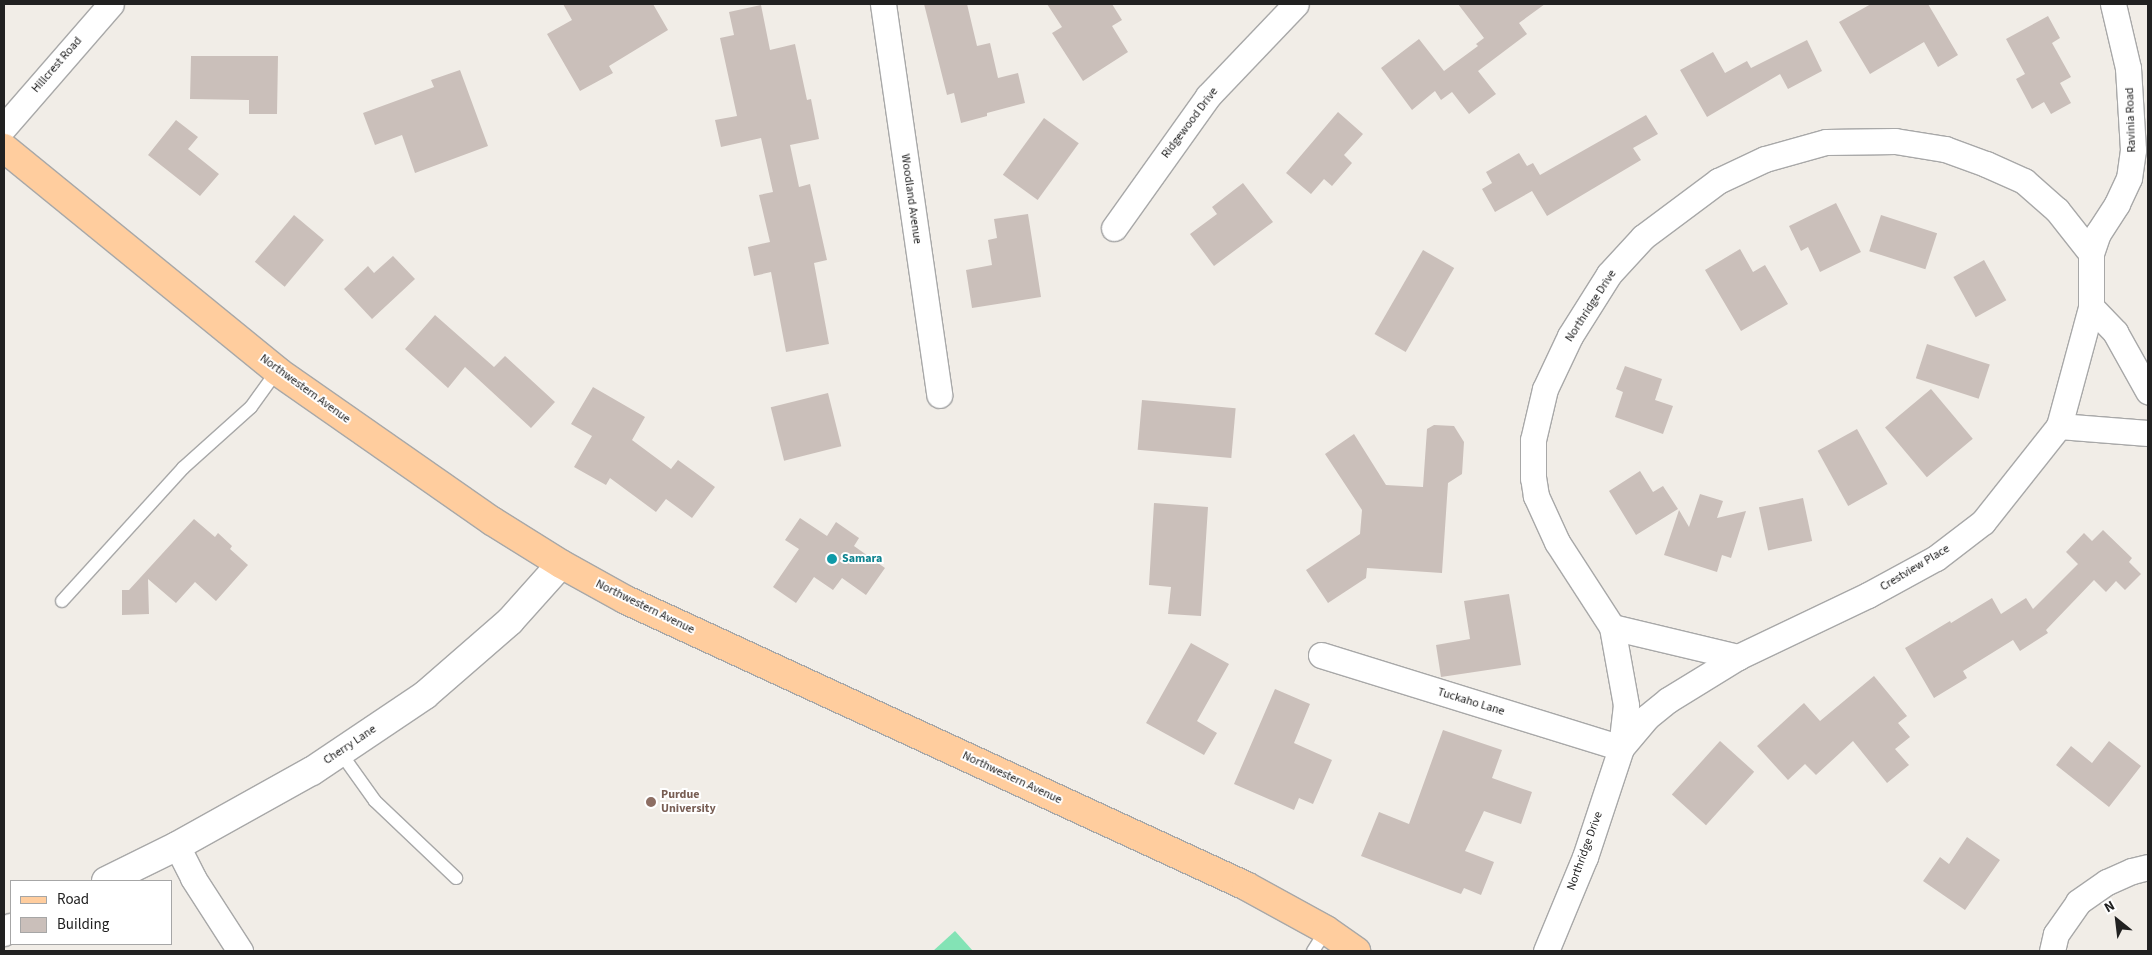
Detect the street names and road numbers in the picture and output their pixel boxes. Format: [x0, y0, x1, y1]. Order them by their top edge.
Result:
street label: Hillcrest Road [29, 34, 85, 96]
street label: Ridgewood Drive [1159, 85, 1221, 161]
street label: Ravinia Road [2123, 87, 2139, 153]
street label: Woodland Avenue [898, 153, 924, 245]
street label: Northridge Drive [1562, 267, 1620, 345]
street label: Northwestern Avenue [257, 351, 353, 427]
street label: Crestview Place [1878, 542, 1952, 594]
street label: Northwestern Avenue [593, 577, 697, 637]
street label: Tuckaho Lane [1436, 685, 1506, 719]
street label: Cherry Lane [321, 722, 379, 768]
street label: Northwestern Avenue [960, 749, 1064, 807]
street label: Northridge Drive [1564, 810, 1606, 892]

